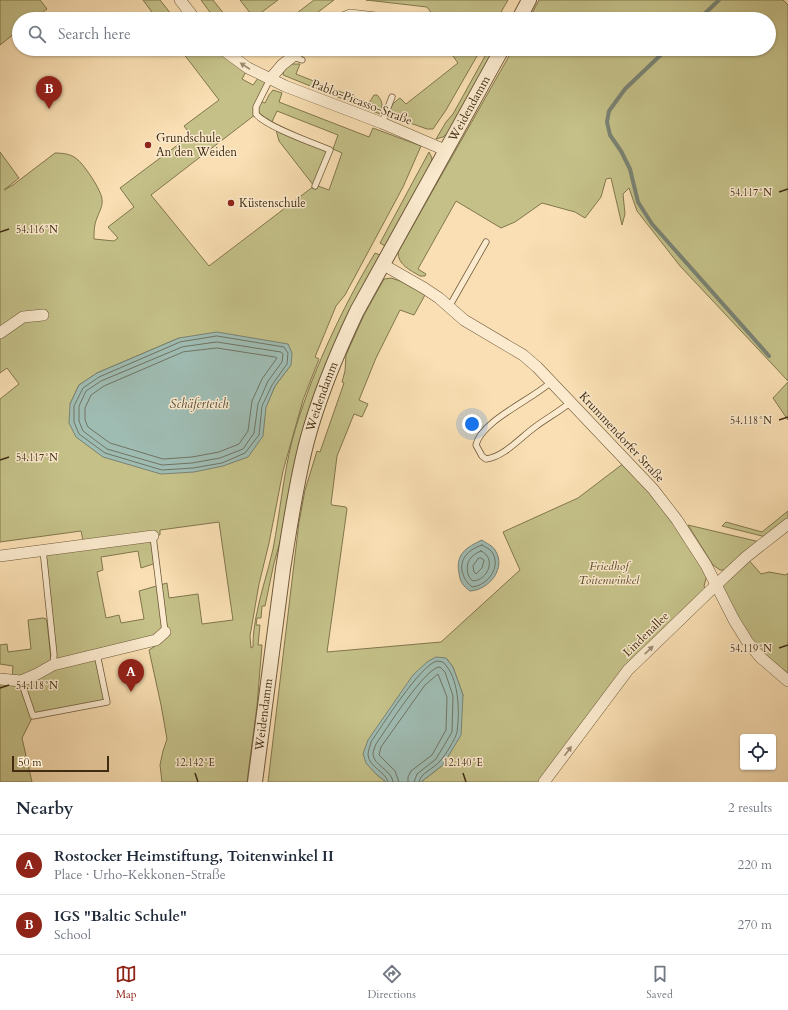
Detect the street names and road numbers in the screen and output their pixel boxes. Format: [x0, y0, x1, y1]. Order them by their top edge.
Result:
street label: Weidendamm [444, 72, 494, 145]
street label: Pablo-Picasso-Straße [309, 75, 415, 129]
street label: Weidendamm [302, 359, 342, 434]
street label: Krummendorfer Straße [576, 388, 668, 486]
street label: Lindenallee [619, 608, 673, 660]
street label: Weidendamm [251, 677, 276, 753]

